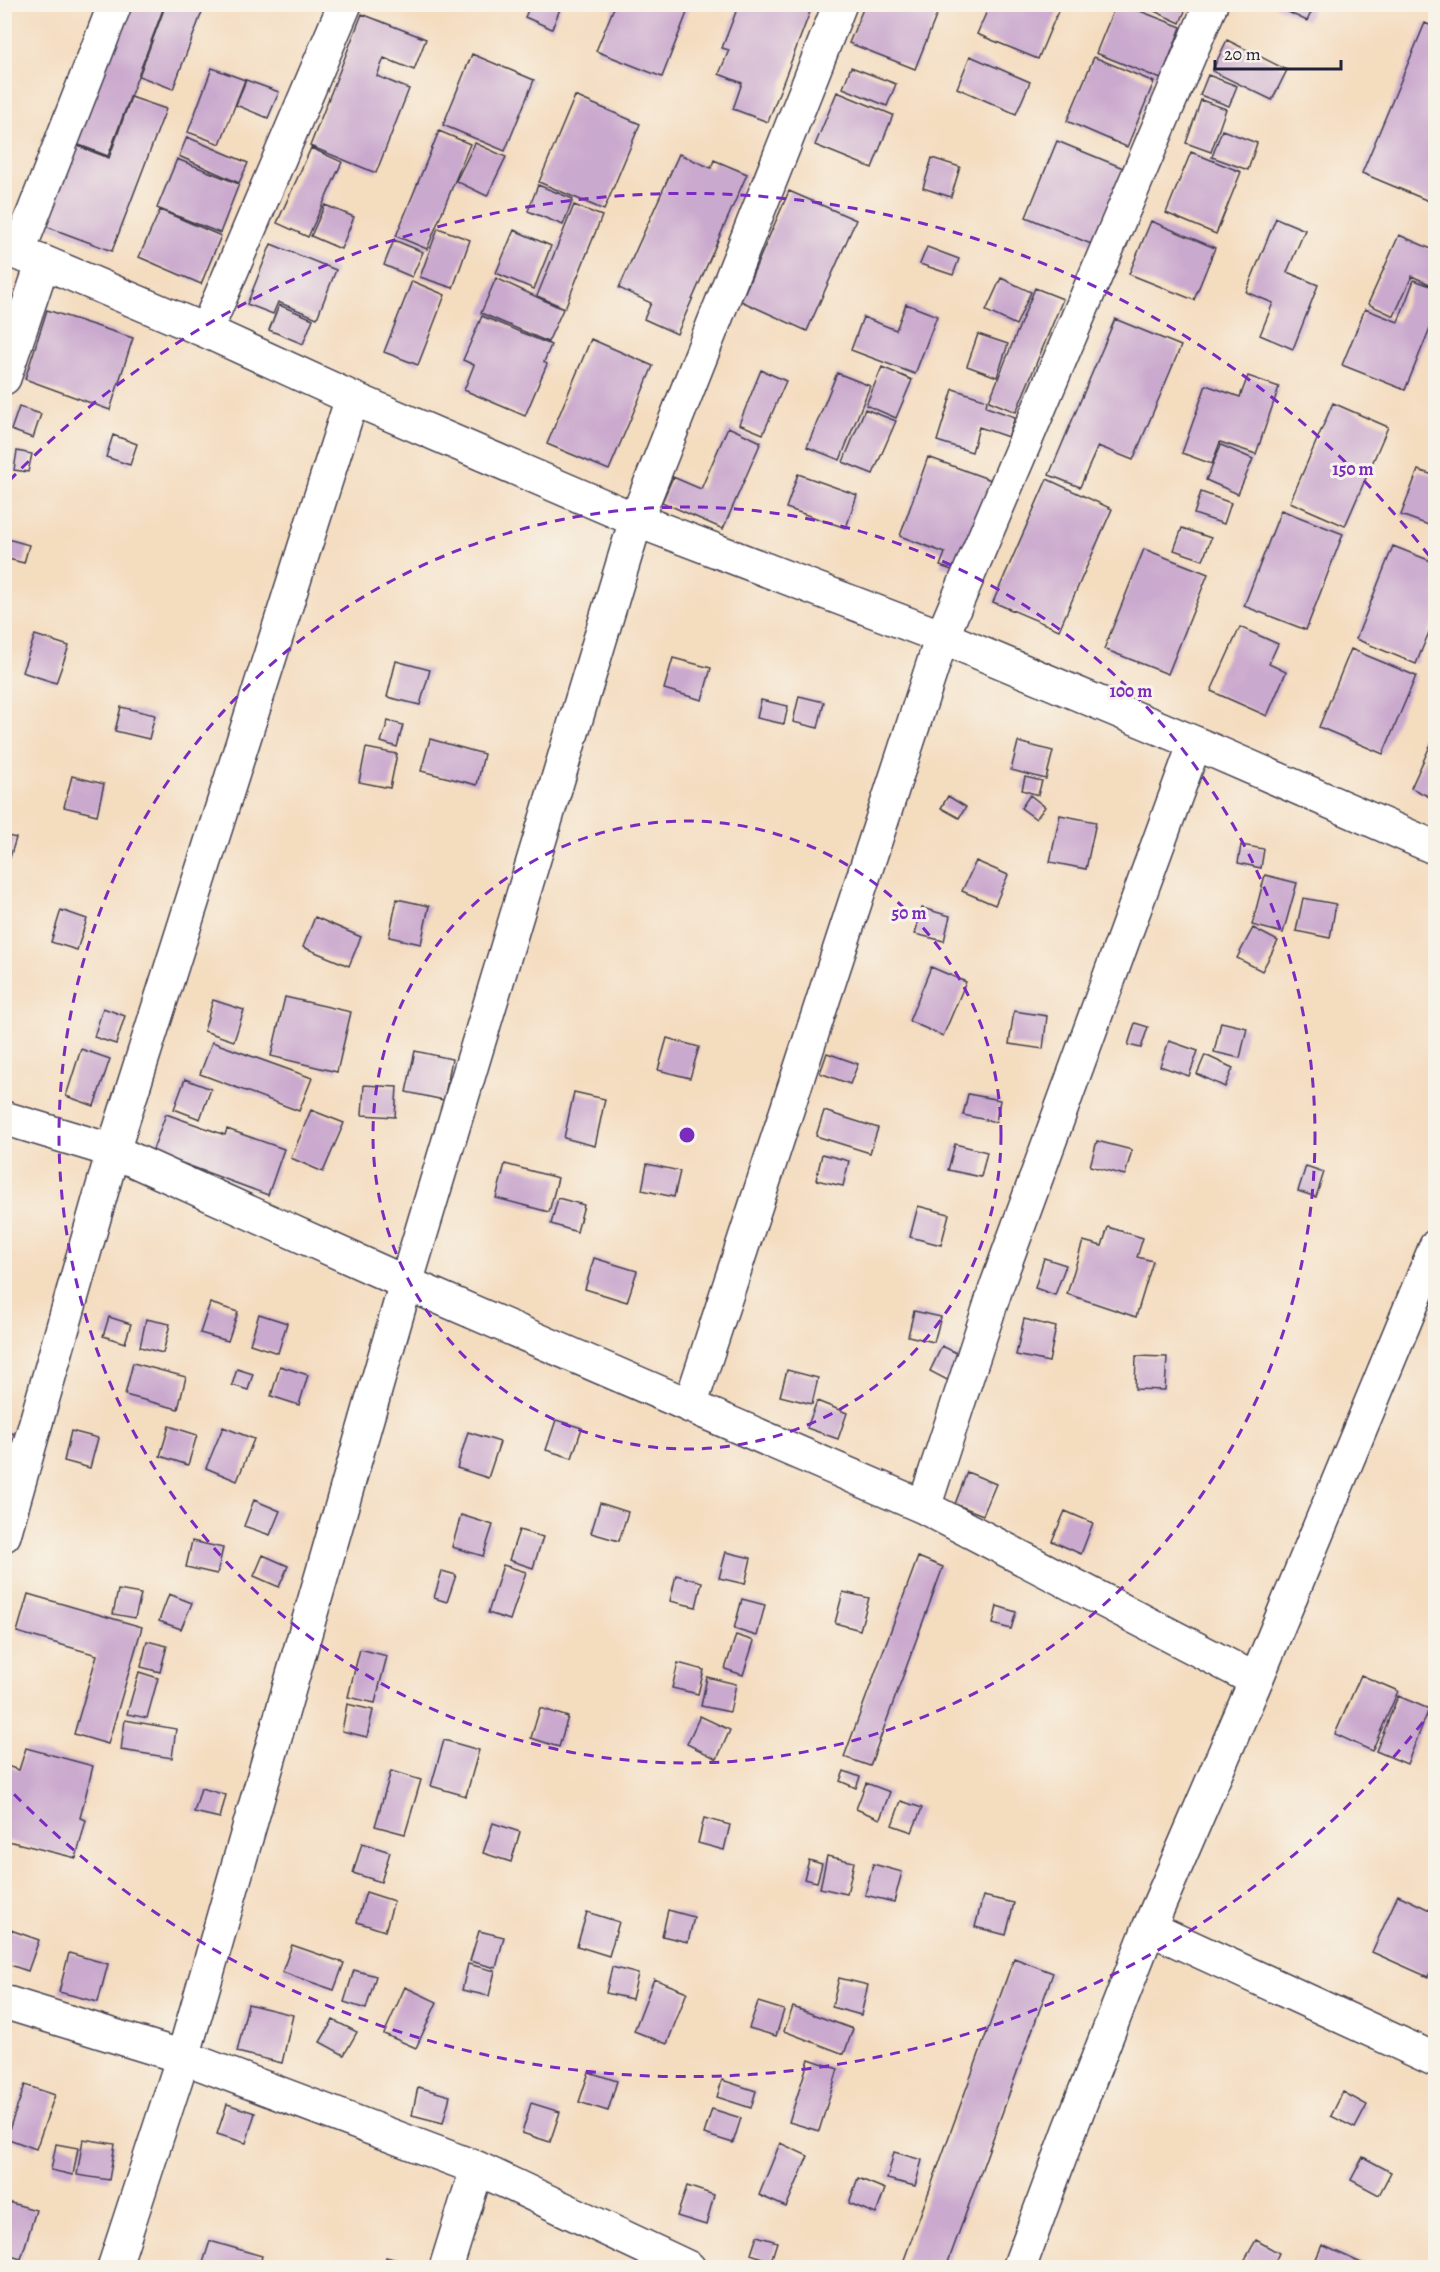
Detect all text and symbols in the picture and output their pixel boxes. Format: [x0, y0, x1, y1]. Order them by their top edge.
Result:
scale bar [1215, 33, 1341, 71]
text: 20 m [1224, 42, 1261, 66]
text: 150 m [1332, 457, 1374, 481]
text: 100 m [1110, 679, 1152, 703]
text: 50 m [892, 901, 926, 925]
centre of rings [677, 1125, 697, 1145]

